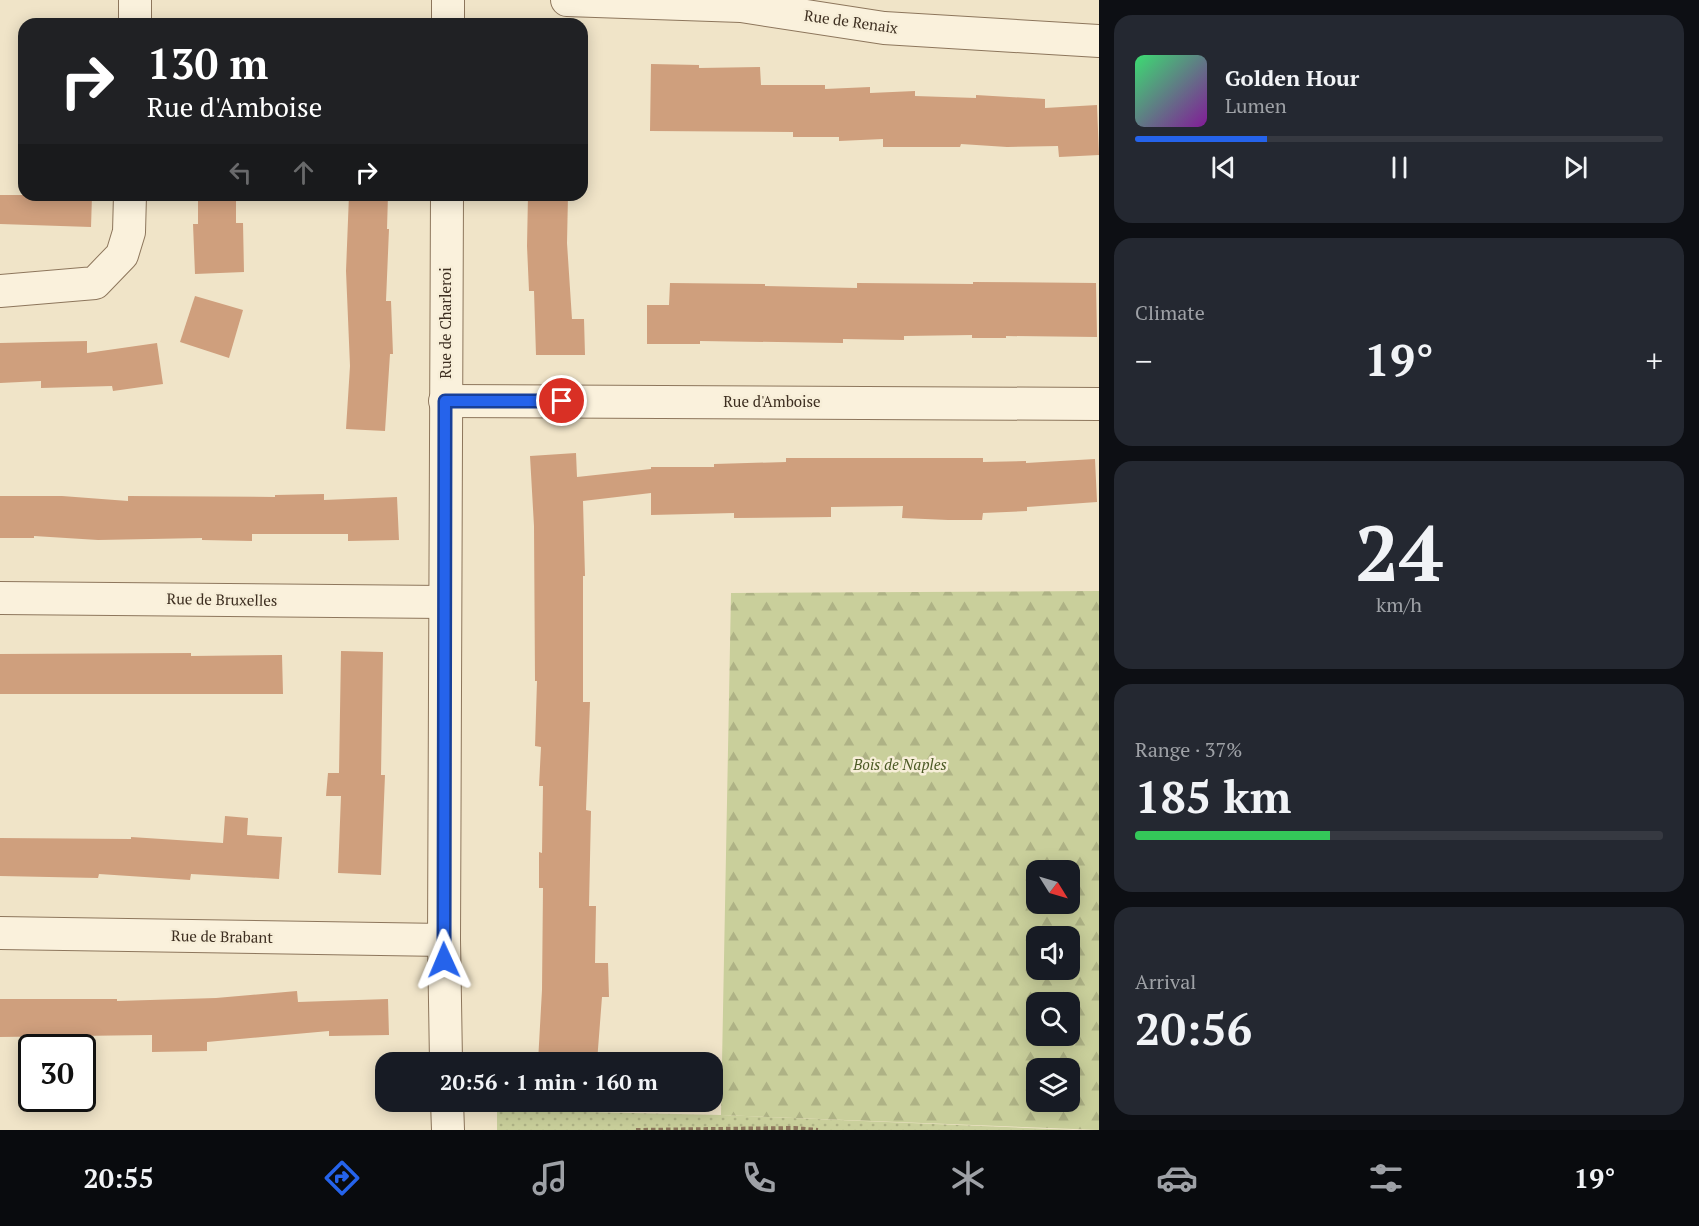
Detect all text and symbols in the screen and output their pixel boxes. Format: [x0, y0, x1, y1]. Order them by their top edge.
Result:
street label: Rue de Renaix [803, 5, 900, 38]
text: 130 m [147, 35, 268, 91]
icon: right [48, 42, 126, 120]
text: Golden Hour [1225, 63, 1359, 92]
text: Rue d'Amboise [147, 89, 322, 125]
text: Lumen [1225, 92, 1287, 119]
icon: previous [1207, 151, 1240, 184]
icon: pause [1383, 151, 1416, 184]
icon: next [1559, 151, 1592, 184]
icon: left [224, 156, 257, 189]
icon: ahead [287, 156, 320, 189]
icon: right [350, 156, 383, 189]
street label: Rue de Charleroi [435, 267, 455, 379]
text: Climate [1135, 299, 1205, 326]
text: 19° [1364, 329, 1434, 389]
text: − [1135, 339, 1153, 382]
text: + [1645, 339, 1663, 382]
pin [536, 375, 587, 426]
icon: arrive [545, 384, 578, 417]
street label: Rue d'Amboise [723, 391, 821, 411]
text: 24 [1355, 500, 1443, 603]
street label: Rue de Bruxelles [167, 588, 278, 610]
text: km/h [1376, 591, 1422, 618]
text: Range · 37% [1135, 736, 1242, 763]
park label: Bois de Naples [852, 754, 947, 774]
text: 185 km [1135, 766, 1291, 826]
north arrow [1026, 860, 1080, 914]
map controls [1026, 860, 1080, 1112]
street label: Rue de Brabant [171, 925, 273, 947]
button: sound [1026, 926, 1080, 980]
position arrow [412, 928, 476, 992]
text: Arrival [1135, 968, 1196, 995]
button: search [1026, 992, 1080, 1046]
text: 20:56 [1135, 998, 1252, 1058]
speed limit sign: 30 [18, 1034, 96, 1112]
button: layers [1026, 1058, 1080, 1112]
text: 20:56 · 1 min · 160 m [440, 1067, 658, 1096]
icon: directions [321, 1157, 363, 1199]
icon: music [529, 1157, 571, 1199]
icon: phone [738, 1157, 780, 1199]
icon: climate [947, 1157, 989, 1199]
icon: car [1156, 1157, 1198, 1199]
icon: filters [1365, 1157, 1407, 1199]
text: 20:55 [83, 1160, 154, 1196]
text: 19° [1574, 1160, 1616, 1196]

